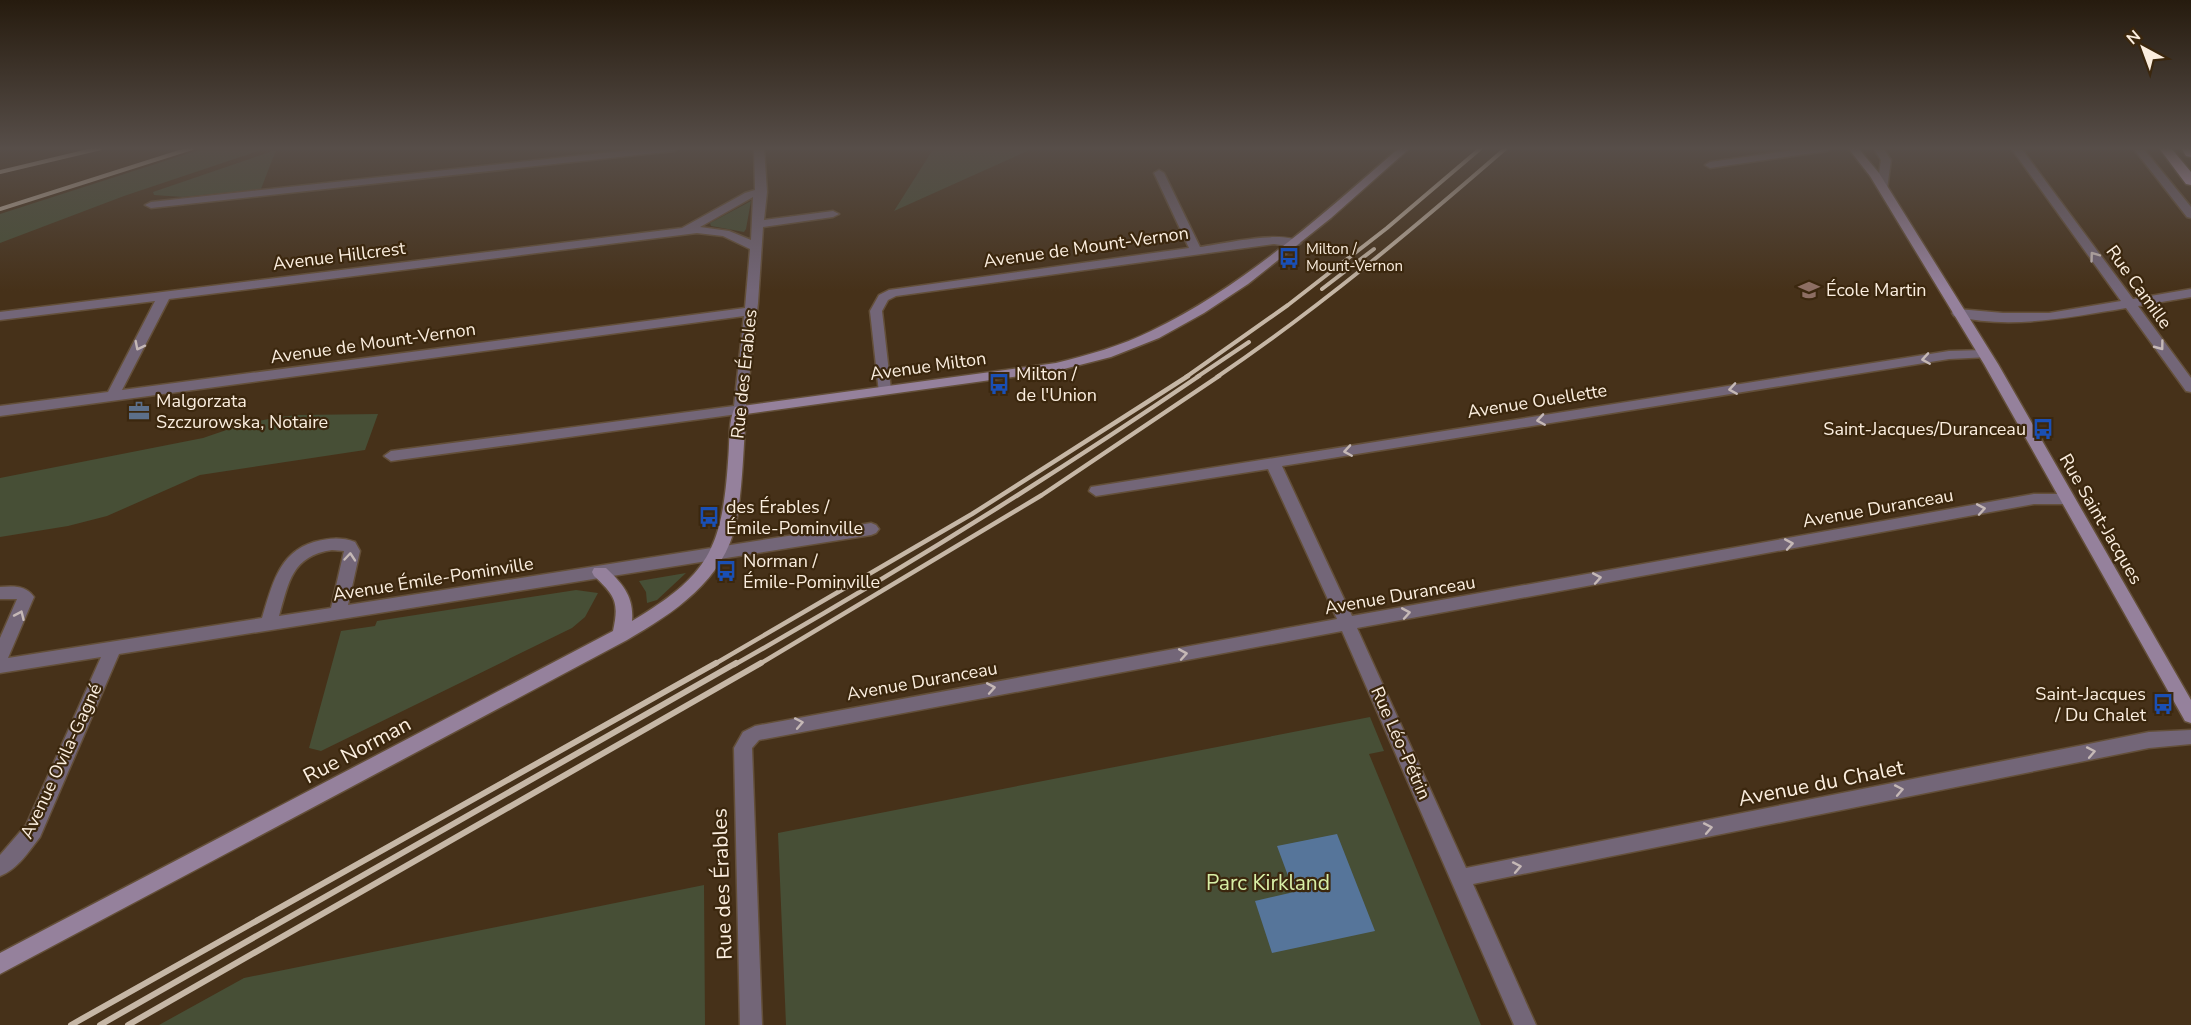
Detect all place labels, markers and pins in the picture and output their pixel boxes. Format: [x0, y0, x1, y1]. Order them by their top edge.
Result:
place label: Milton / Mount-Vernon [1306, 239, 1403, 276]
bus stop icon: Milton / Mount-Vernon [1277, 246, 1301, 270]
school or university icon: École Martin [1797, 278, 1821, 302]
place label: École Martin [1826, 278, 1927, 302]
place label: Milton / de l'Union [1016, 362, 1097, 407]
bus stop icon: Milton / de l'Union [987, 372, 1011, 396]
place label: Malgorzata Szczurowska, Notaire [156, 389, 328, 434]
office icon: Malgorzata Szczurowska, Notaire [127, 399, 151, 423]
place label: Saint-Jacques/Duranceau [1823, 417, 2026, 441]
bus stop icon: Saint-Jacques/Duranceau [2031, 417, 2055, 441]
place label: des Érables / Émile-Pominville [726, 495, 863, 540]
bus stop icon: des Érables / Émile-Pominville [697, 505, 721, 529]
place label: Norman / Émile-Pominville [743, 549, 880, 594]
bus stop icon: Norman / Émile-Pominville [714, 559, 738, 583]
place label: Saint-Jacques / Du Chalet [2035, 682, 2147, 727]
bus stop icon: Saint-Jacques / Du Chalet [2151, 692, 2175, 716]

